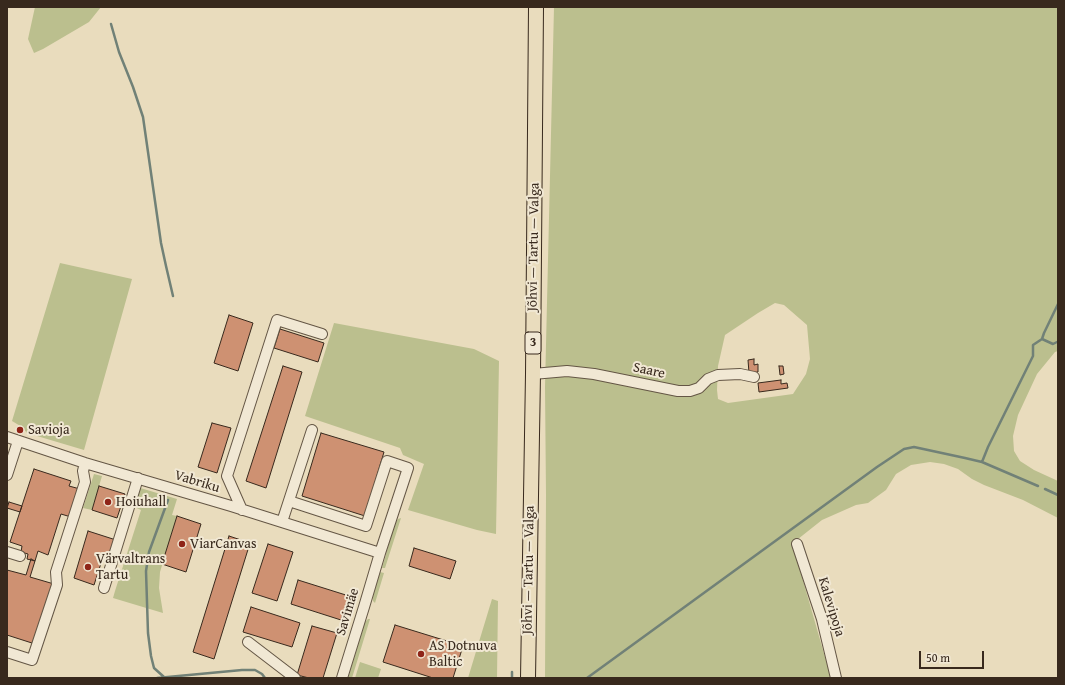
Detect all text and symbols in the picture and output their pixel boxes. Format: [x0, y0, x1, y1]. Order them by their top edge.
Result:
street label: Jõhvi — Tartu — Valga [524, 182, 544, 312]
road number: 3 [525, 332, 541, 354]
street label: Saare [632, 359, 666, 383]
place label: Savioja [28, 422, 70, 438]
marker: Savioja [15, 425, 25, 435]
street label: Vabriku [172, 467, 222, 497]
place label: Hoiuhall [116, 494, 166, 510]
marker: Hoiuhall [103, 497, 113, 507]
street label: Jõhvi — Tartu — Valga [519, 505, 539, 635]
place label: ViarCanvas [190, 536, 256, 552]
marker: ViarCanvas [177, 539, 187, 549]
place label: Värvaltrans Tartu [96, 551, 165, 584]
marker: Värvaltrans Tartu [83, 562, 93, 572]
street label: Kalevipoja [814, 575, 848, 639]
street label: Savimäe [333, 586, 363, 638]
place label: AS Dotnuva Baltic [429, 638, 497, 670]
scale bar [921, 643, 986, 669]
marker: AS Dotnuva Baltic [416, 649, 426, 659]
text: 50 m [926, 649, 950, 666]

